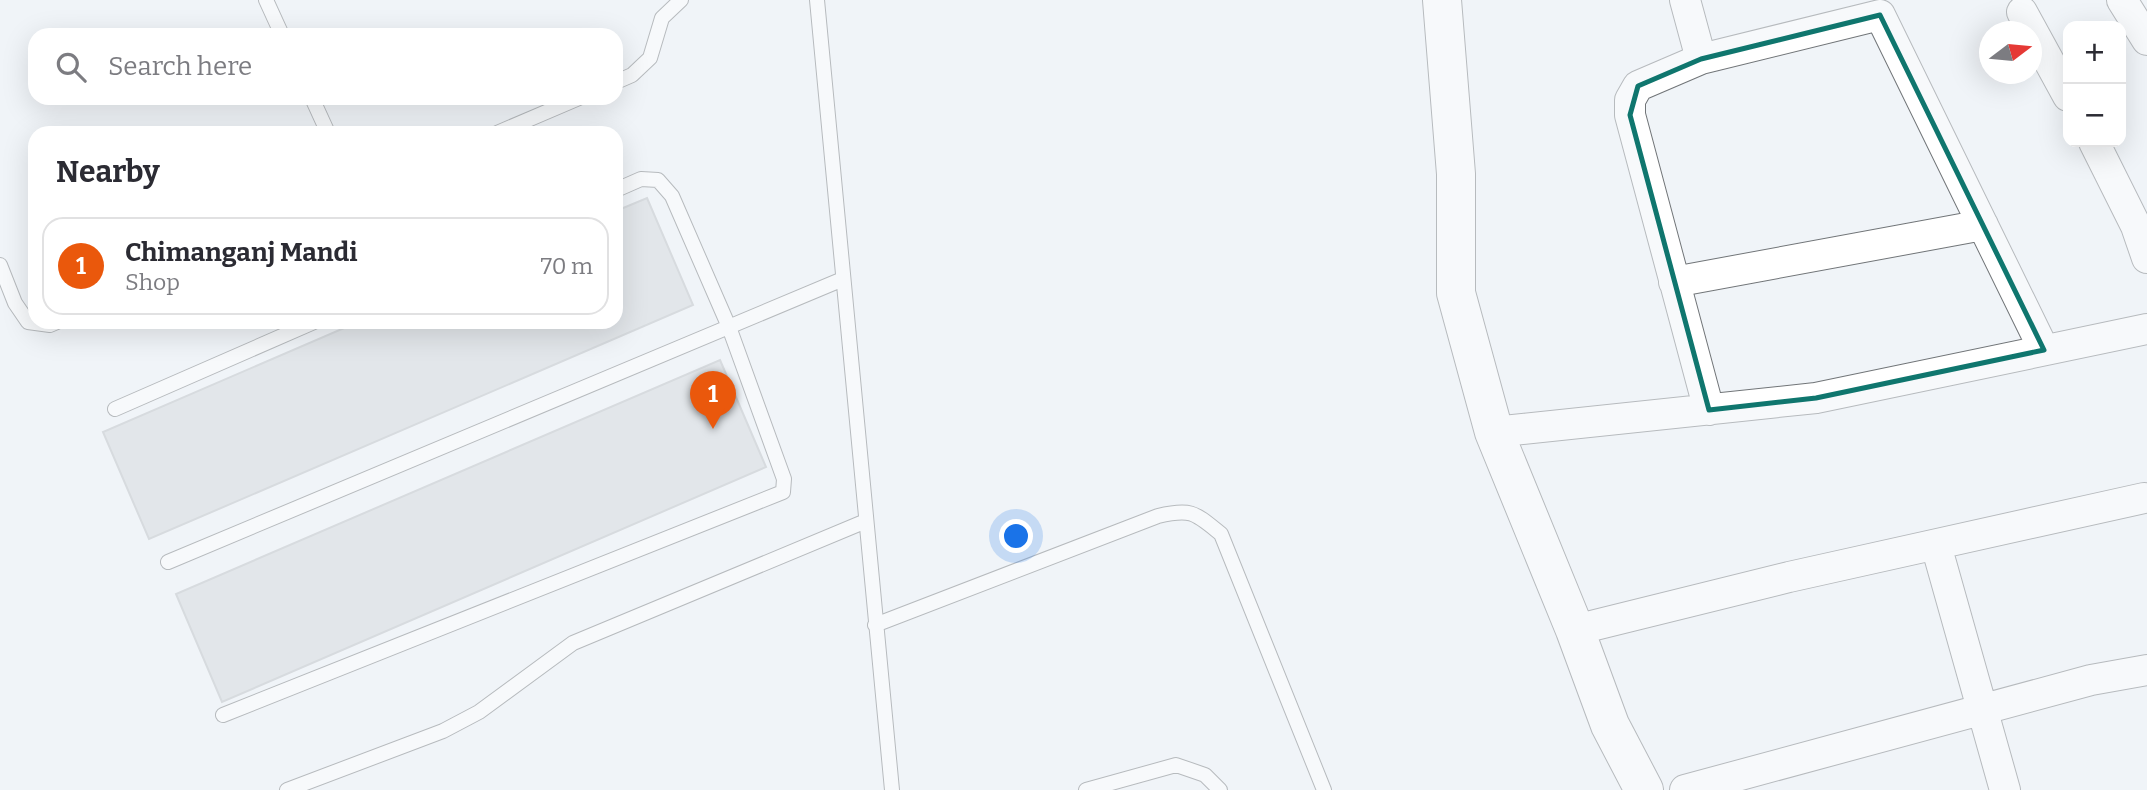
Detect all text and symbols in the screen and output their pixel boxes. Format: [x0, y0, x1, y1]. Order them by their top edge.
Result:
north arrow [1979, 21, 2042, 84]
map controls [2063, 21, 2126, 147]
button: + [2063, 21, 2126, 84]
search box [28, 28, 623, 105]
icon: search [52, 48, 90, 86]
text: Search here [108, 51, 252, 82]
button: − [2063, 84, 2126, 147]
text: Nearby [56, 154, 160, 190]
text: Chimanganj Mandi [125, 237, 358, 268]
text: 1 [76, 252, 86, 280]
text: 70 m [541, 252, 593, 280]
text: Shop [125, 268, 180, 296]
pin: 1 [690, 371, 736, 429]
your location [999, 519, 1033, 553]

